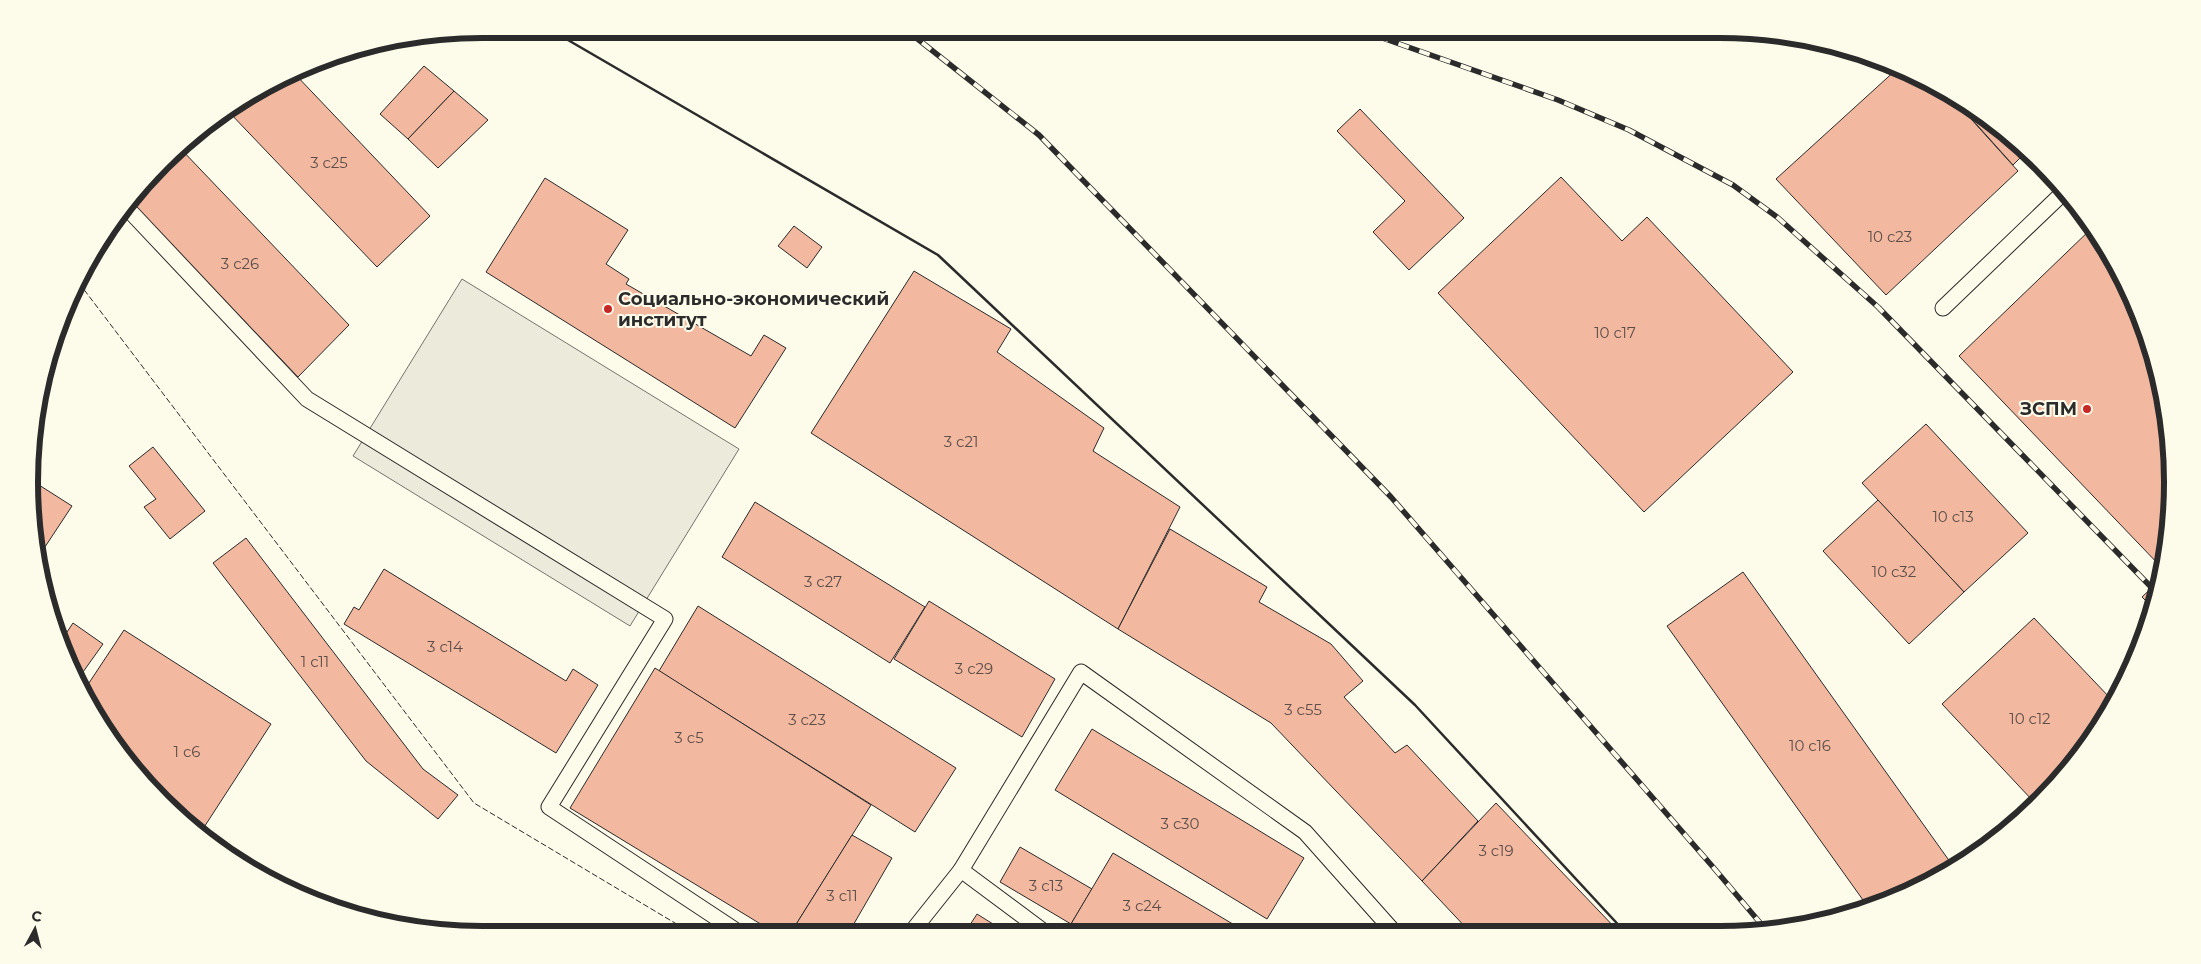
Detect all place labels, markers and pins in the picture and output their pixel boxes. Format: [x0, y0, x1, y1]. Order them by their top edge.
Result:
place label: Социально-экономический институт [618, 288, 889, 331]
marker: Социально-экономический институт [602, 303, 614, 315]
place label: ЗСПМ [2019, 398, 2077, 420]
marker: ЗСПМ [2081, 403, 2093, 415]

